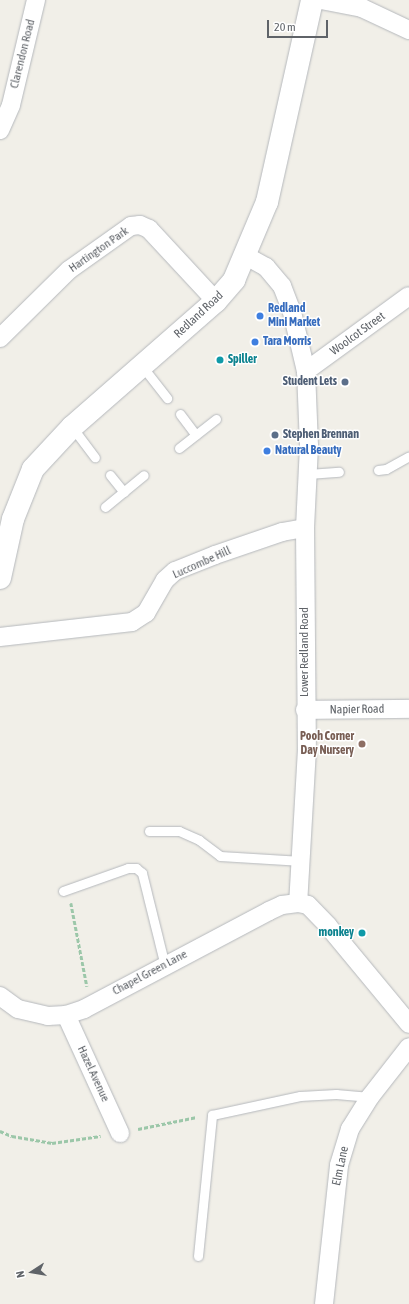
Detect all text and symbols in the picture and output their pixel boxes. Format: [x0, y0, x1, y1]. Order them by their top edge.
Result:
scale bar [269, 12, 330, 38]
street label: Clarendon Road [7, 18, 39, 90]
text: 20 m [274, 20, 296, 34]
street label: Hartington Park [66, 224, 132, 276]
street label: Redland Road [171, 289, 227, 341]
place label: Redland Mini Market [268, 302, 320, 330]
street label: Woolcot Street [328, 309, 388, 359]
marker: Redland Mini Market [255, 311, 265, 321]
place label: Tara Morris [263, 335, 311, 349]
marker: Tara Morris [250, 337, 260, 347]
place label: Spiller [228, 353, 257, 367]
marker: Spiller [215, 355, 225, 365]
place label: Student Lets [283, 375, 337, 389]
marker: Student Lets [340, 377, 350, 387]
place label: Stephen Brennan [283, 428, 359, 442]
marker: Stephen Brennan [270, 430, 280, 440]
place label: Natural Beauty [275, 444, 342, 458]
marker: Natural Beauty [262, 446, 272, 456]
street label: Luccombe Hill [171, 544, 233, 582]
street label: Lower Redland Road [298, 607, 312, 697]
street label: Napier Road [330, 702, 384, 718]
place label: Pooh Corner Day Nursery [300, 730, 354, 758]
marker: Pooh Corner Day Nursery [357, 739, 367, 749]
place label: monkey [319, 926, 354, 940]
marker: monkey [357, 928, 367, 938]
street label: Chapel Green Lane [110, 947, 190, 999]
street label: Hazel Avenue [74, 1044, 112, 1104]
street label: Elm Lane [330, 1145, 352, 1187]
north arrow [12, 1252, 52, 1292]
text: N [14, 1270, 27, 1279]

